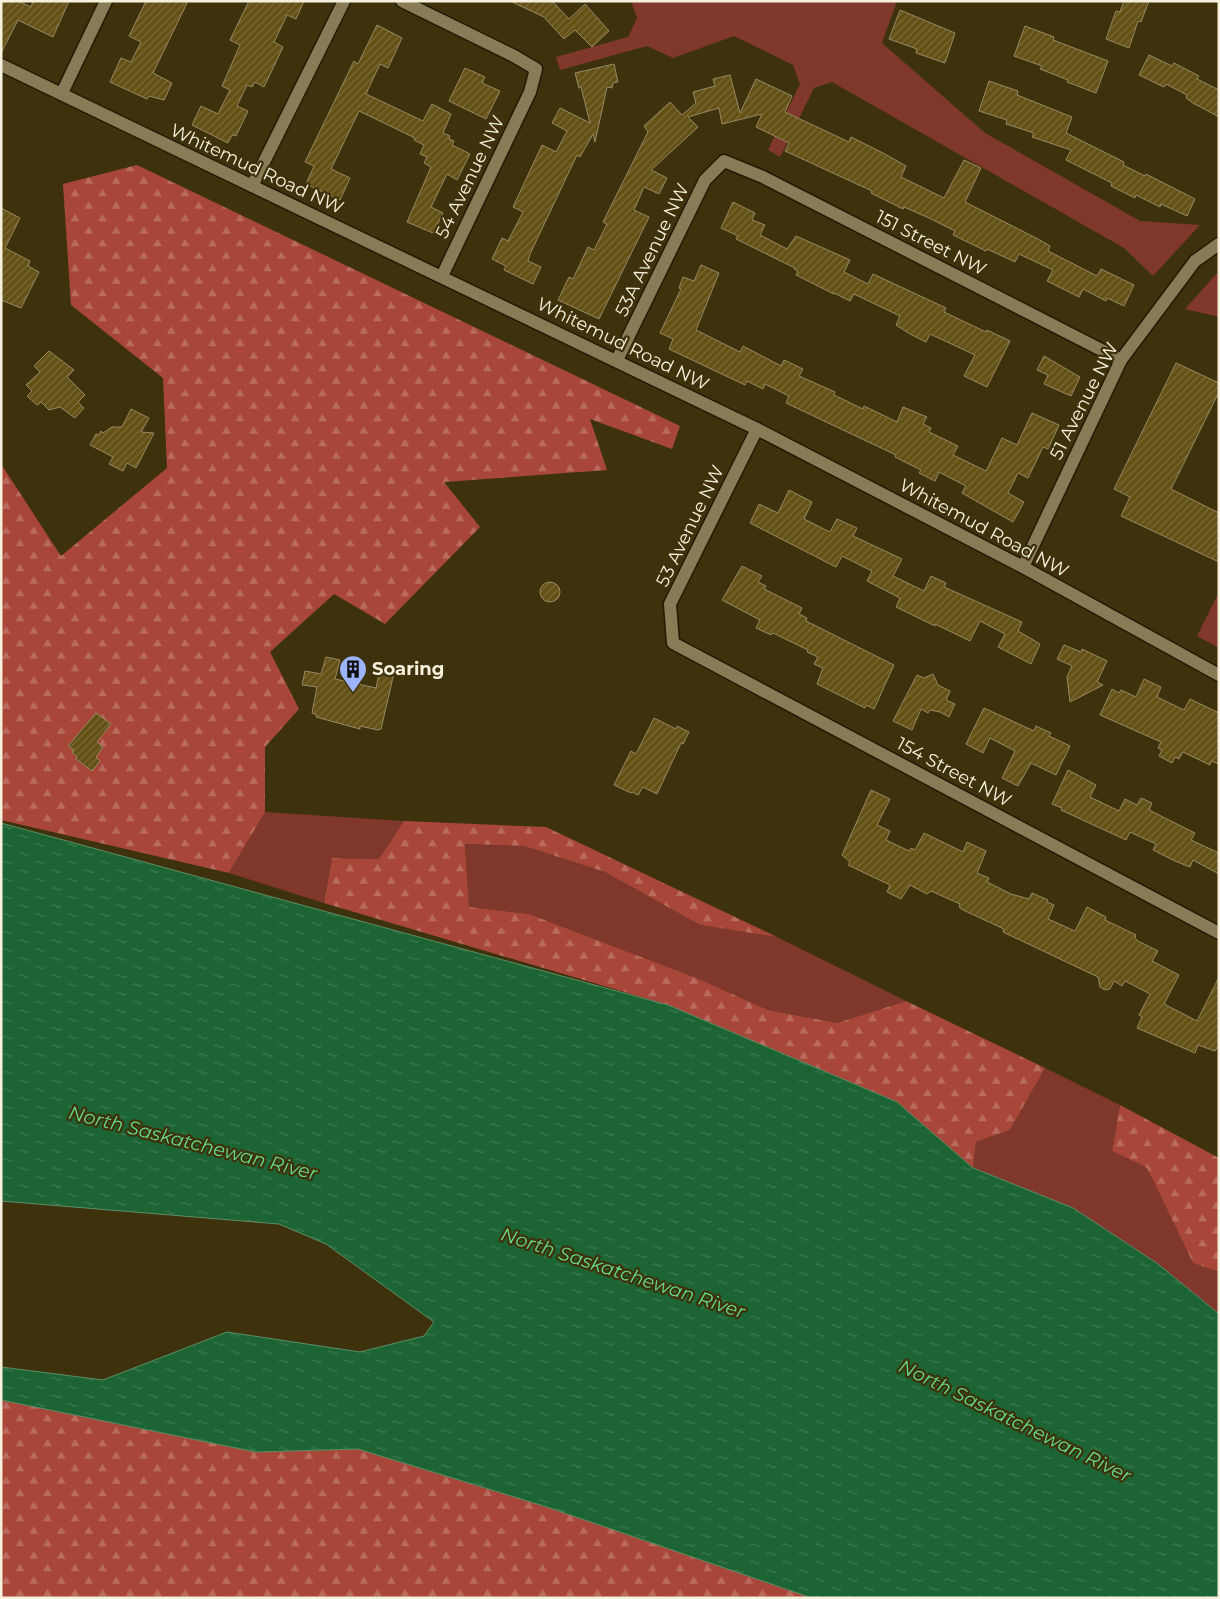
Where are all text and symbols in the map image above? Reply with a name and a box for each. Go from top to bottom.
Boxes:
street label: 54 Avenue NW [431,112,509,242]
street label: Whitemud Road NW [167,119,347,219]
street label: 53A Avenue NW [610,180,694,320]
street label: 151 Street NW [872,206,990,280]
street label: Whitemud Road NW [533,293,713,395]
street label: 51 Avenue NW [1045,339,1123,463]
street label: 53 Avenue NW [651,462,729,590]
street label: Whitemud Road NW [896,474,1072,582]
building icon: Soaring [338,654,368,693]
place label: Soaring [372,658,444,680]
street label: 154 Street NW [893,733,1015,811]
water label: North Saskatchewan River [66,1101,320,1185]
water label: North Saskatchewan River [498,1223,748,1324]
water label: North Saskatchewan River [895,1355,1135,1488]

